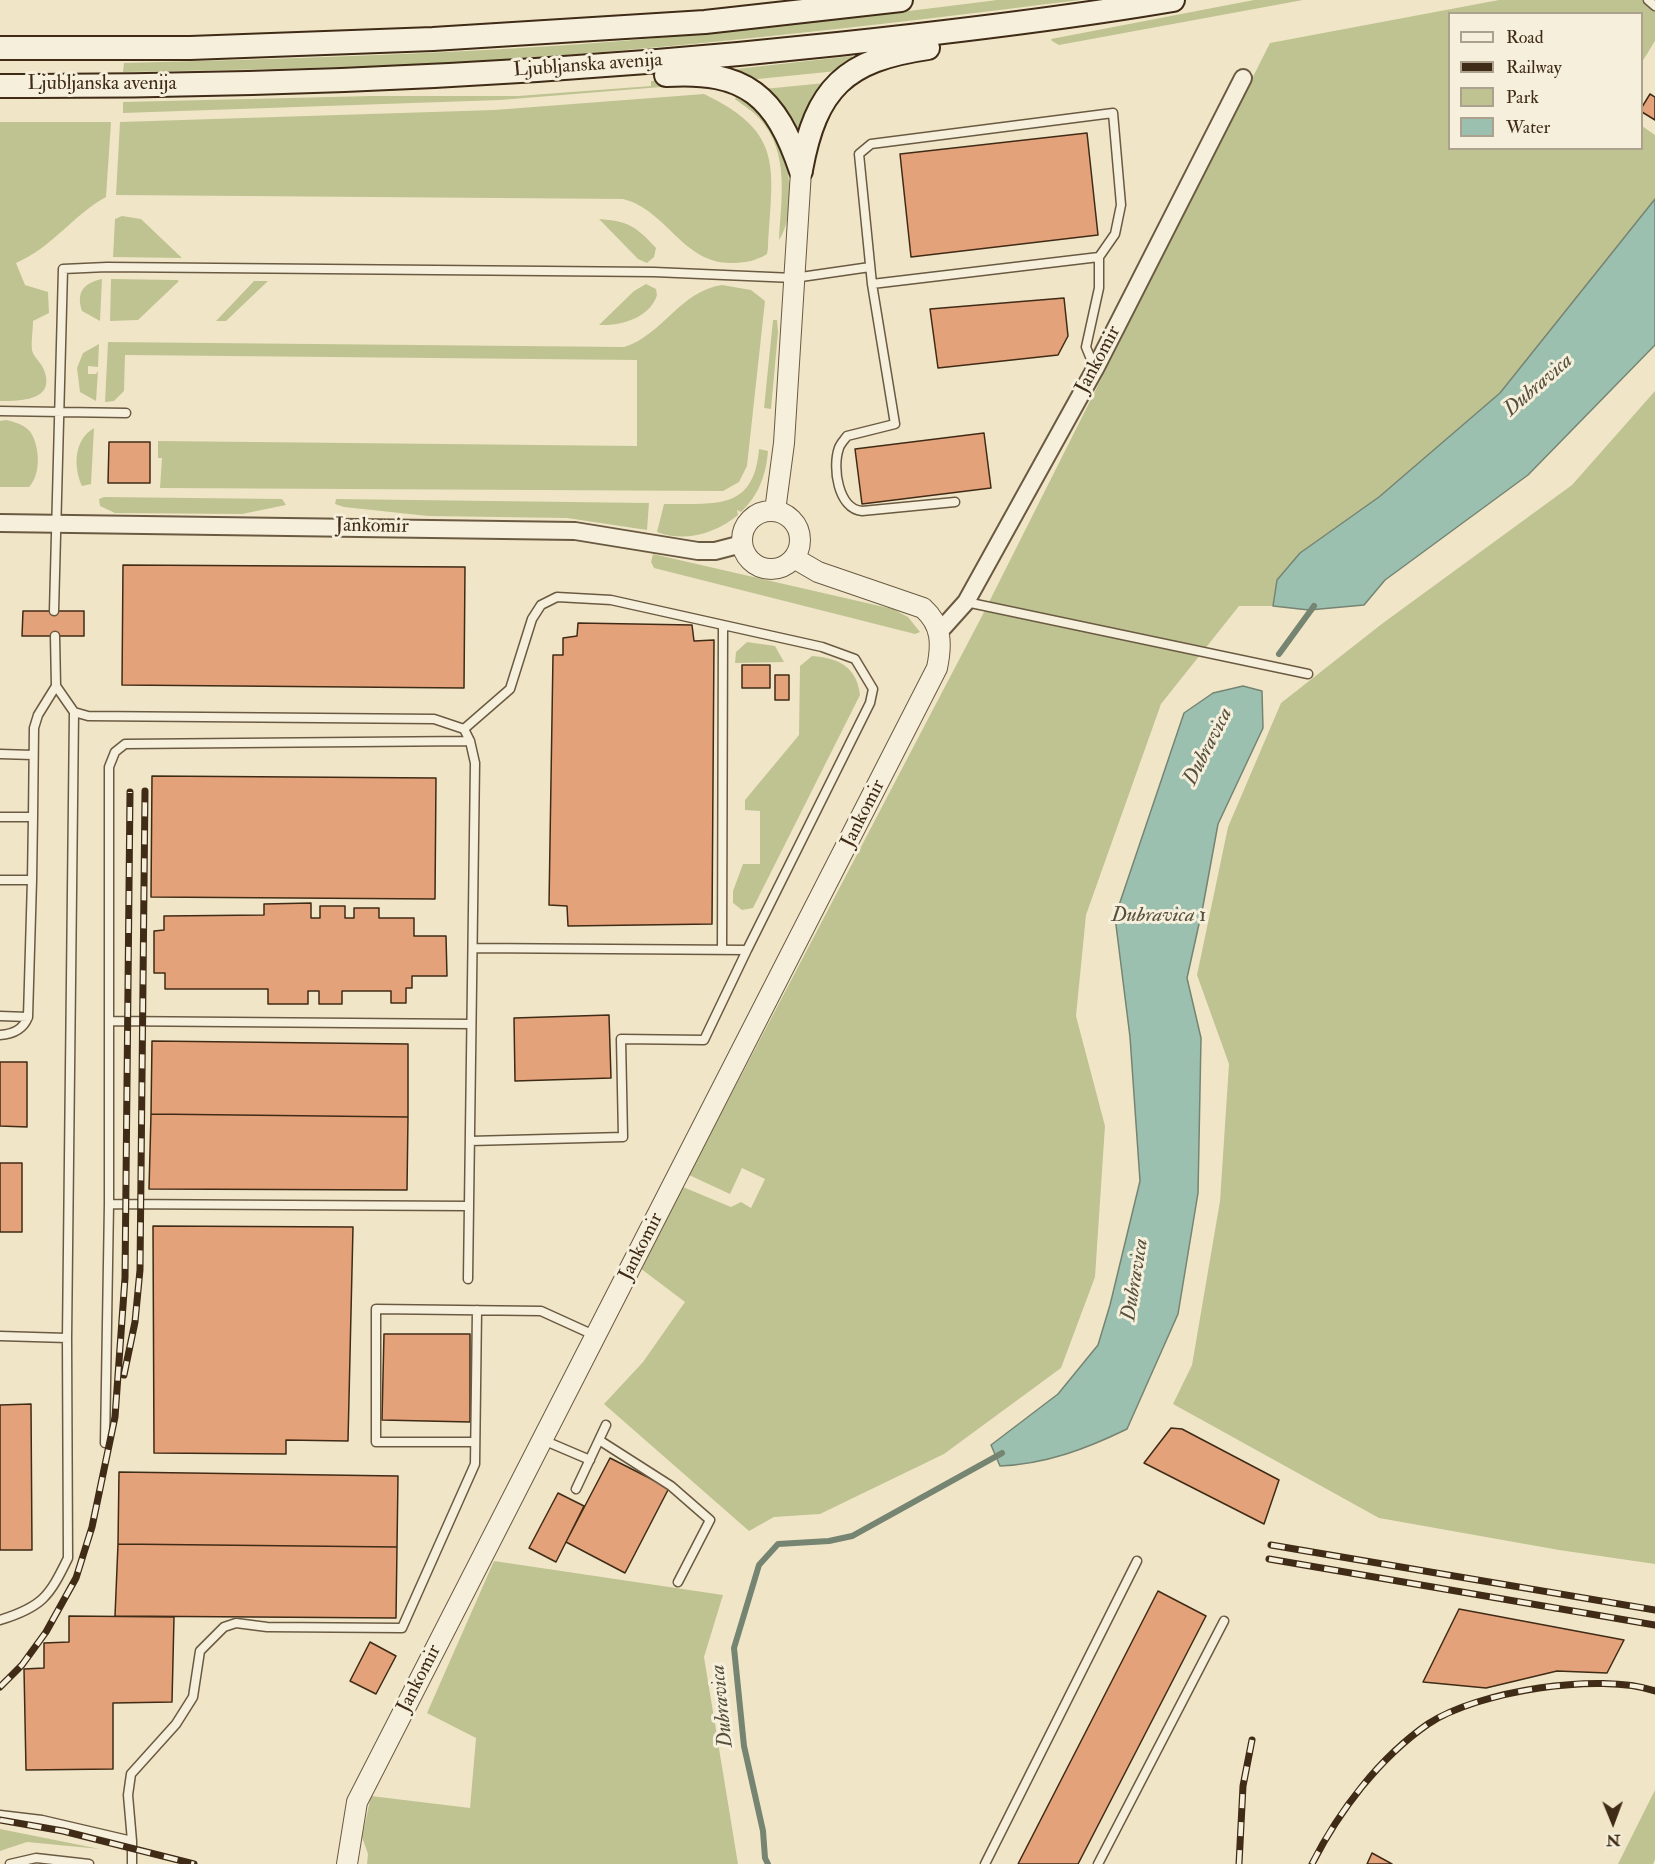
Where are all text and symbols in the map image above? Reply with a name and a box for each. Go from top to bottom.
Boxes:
legend [1448,12,1643,150]
text: Road [1506,26,1544,49]
street label: Ljubljanska avenija [513,49,663,83]
text: Railway [1506,56,1562,79]
street label: Ljubljanska avenija [27,73,177,97]
text: Park [1506,86,1539,109]
text: Water [1506,116,1550,139]
street label: Jankomir [1071,322,1127,398]
water label: Dubravica [1499,349,1579,423]
street label: Jankomir [335,514,409,540]
water label: Dubravica [1179,704,1239,790]
street label: Jankomir [837,776,891,852]
water label: Dubravica 1 [1111,903,1207,929]
street label: Jankomir [615,1209,669,1285]
water label: Dubravica [1117,1237,1155,1323]
street label: Jankomir [393,1641,447,1717]
water label: Dubravica [706,1663,740,1749]
north arrow [1583,1792,1643,1852]
text: N [1606,1830,1621,1850]

